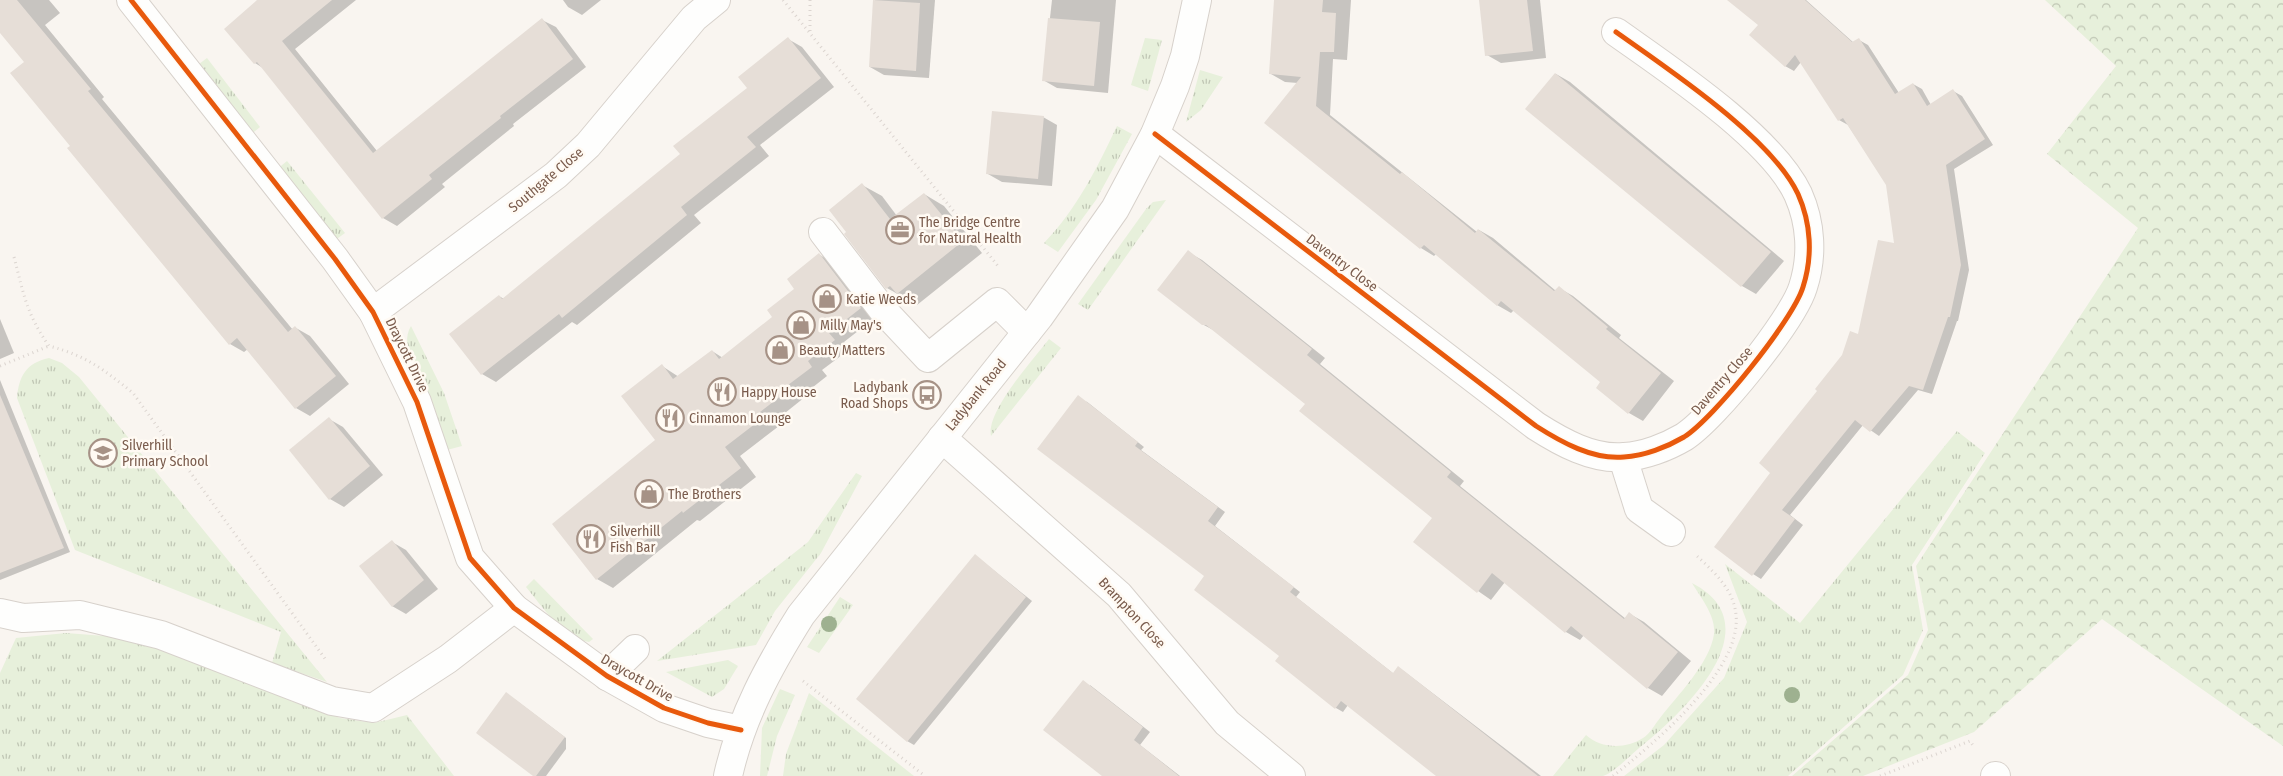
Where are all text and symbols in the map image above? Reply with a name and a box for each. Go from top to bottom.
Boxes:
street label: Southgate Close [505,144,587,216]
place label: The Bridge Centre for Natural Health [919,214,1022,247]
office icon: The Bridge Centre for Natural Health [885,215,915,245]
street label: Daventry Close [1303,231,1381,295]
shop icon: Katie Weeds [812,284,842,314]
place label: Katie Weeds [846,291,916,308]
shop icon: Milly May's [786,310,816,340]
street label: Draycott Drive [382,315,432,395]
place label: Milly May's [820,317,882,334]
shop icon: Beauty Matters [765,335,795,365]
place label: Beauty Matters [799,342,885,359]
street label: Daventry Close [1688,343,1756,419]
street label: Ladybank Road [942,356,1010,434]
restaurant icon: Happy House [707,377,737,407]
place label: Ladybank Road Shops [841,379,908,412]
bus stop icon: Ladybank Road Shops [912,380,942,410]
place label: Happy House [741,384,817,401]
restaurant icon: Cinnamon Lounge [655,403,685,433]
place label: Cinnamon Lounge [689,410,791,427]
place label: Silverhill Primary School [122,437,209,470]
school or university icon: Silverhill Primary School [88,438,118,468]
shop icon: The Brothers [634,479,664,509]
place label: The Brothers [668,486,741,503]
place label: Silverhill Fish Bar [610,523,661,556]
restaurant icon: Silverhill Fish Bar [576,524,606,554]
street label: Brampton Close [1095,574,1169,652]
street label: Draycott Drive [598,650,676,706]

